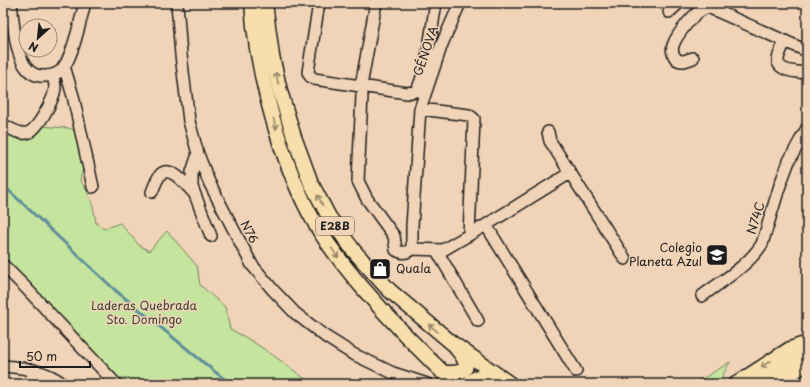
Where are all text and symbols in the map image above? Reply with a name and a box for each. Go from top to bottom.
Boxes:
north arrow [18,18,58,58]
street label: GÉNOVA [408,23,442,78]
text: N [25,38,41,57]
one-way arrow [272,71,280,84]
one-way arrow [272,117,279,130]
one-way arrow [315,194,323,206]
street label: N74C [742,199,768,236]
street label: N76 [236,217,263,246]
road number: E28B [316,217,354,235]
place label: Colegio Planeta Azul [629,238,702,270]
school or university icon: Colegio Planeta Azul [704,242,730,268]
one-way arrow [331,247,339,258]
shop icon: Quala [367,256,393,282]
place label: Quala [396,259,431,277]
park label: Laderas Quebrada Sto. Domingo [91,296,198,328]
one-way arrow [428,323,438,332]
scale bar [20,343,90,369]
text: 50 m [26,347,57,365]
one-way arrow [761,360,772,368]

